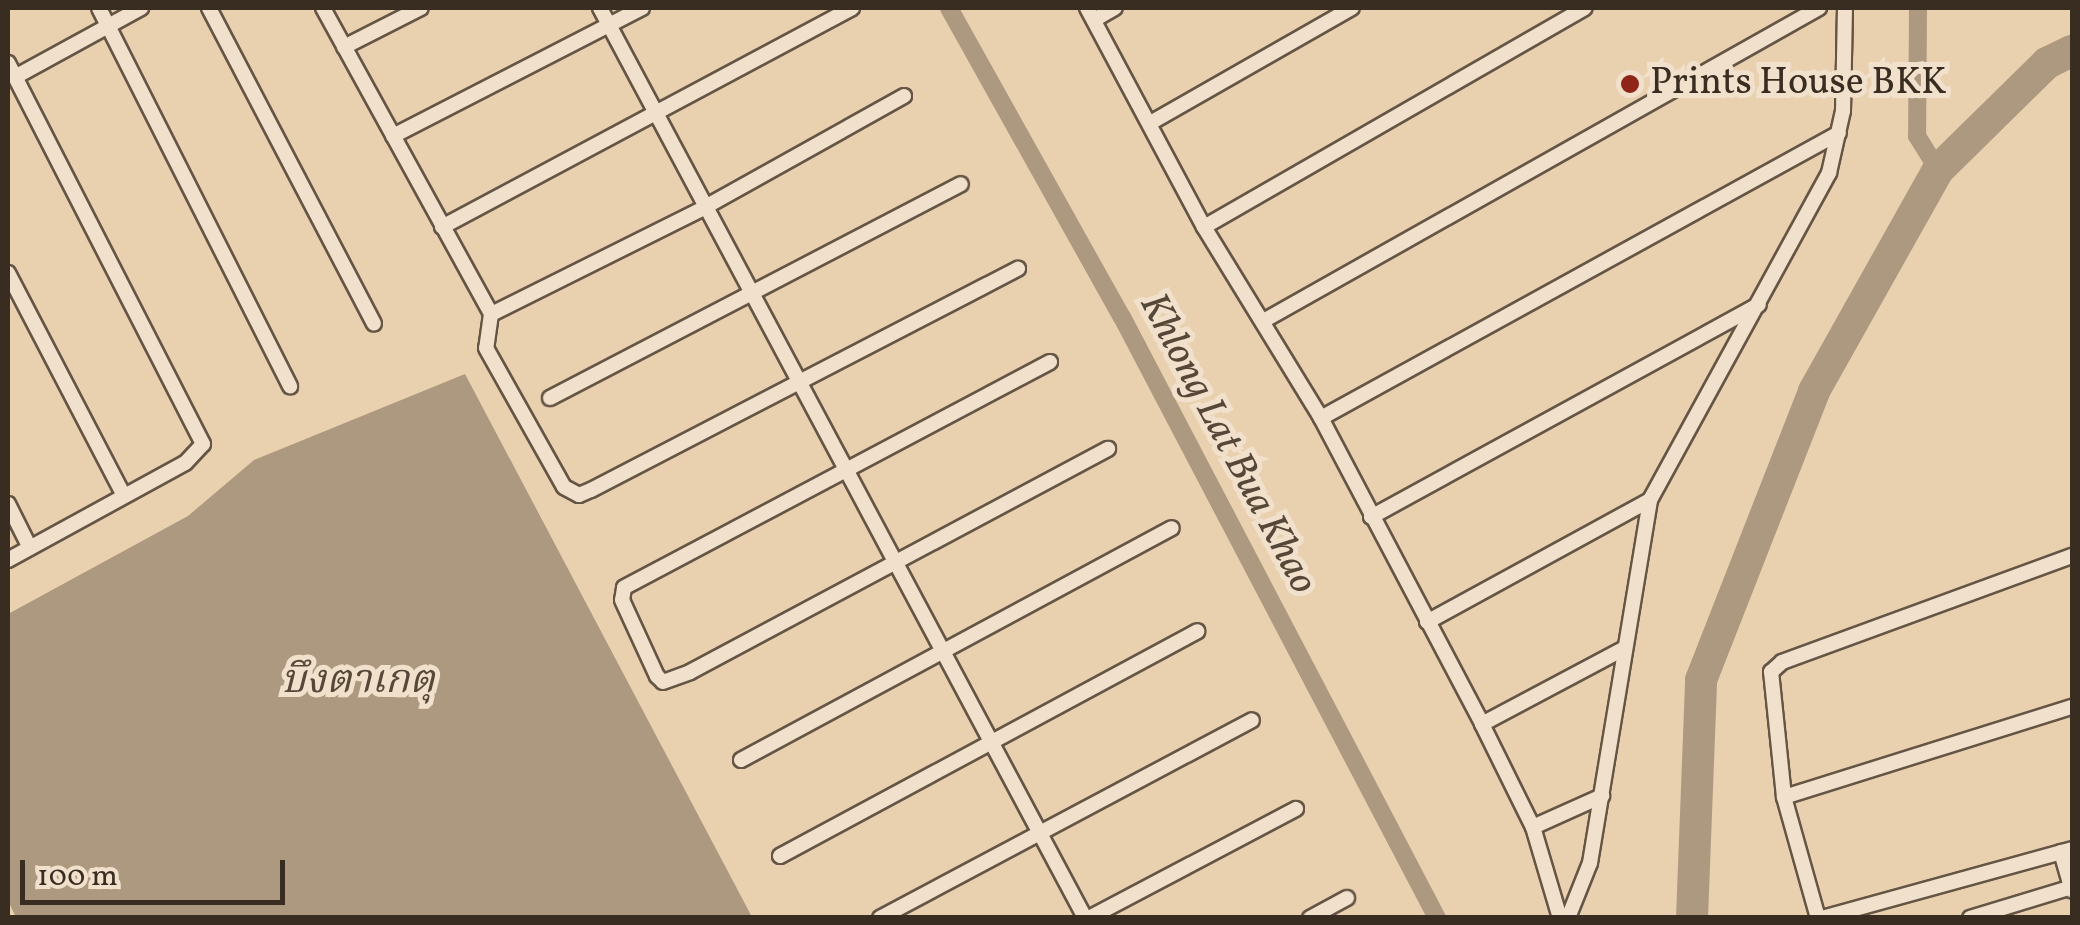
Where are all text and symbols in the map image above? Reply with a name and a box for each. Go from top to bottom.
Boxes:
place label: Prints House BKK [1650,61,1947,107]
marker: Prints House BKK [1619,73,1641,95]
water label: Khlong Lat Bua Khao [1128,286,1326,602]
water label: บึงตาเกตุ [281,658,435,706]
scale bar [25,840,290,902]
text: 100 m [37,856,118,898]

